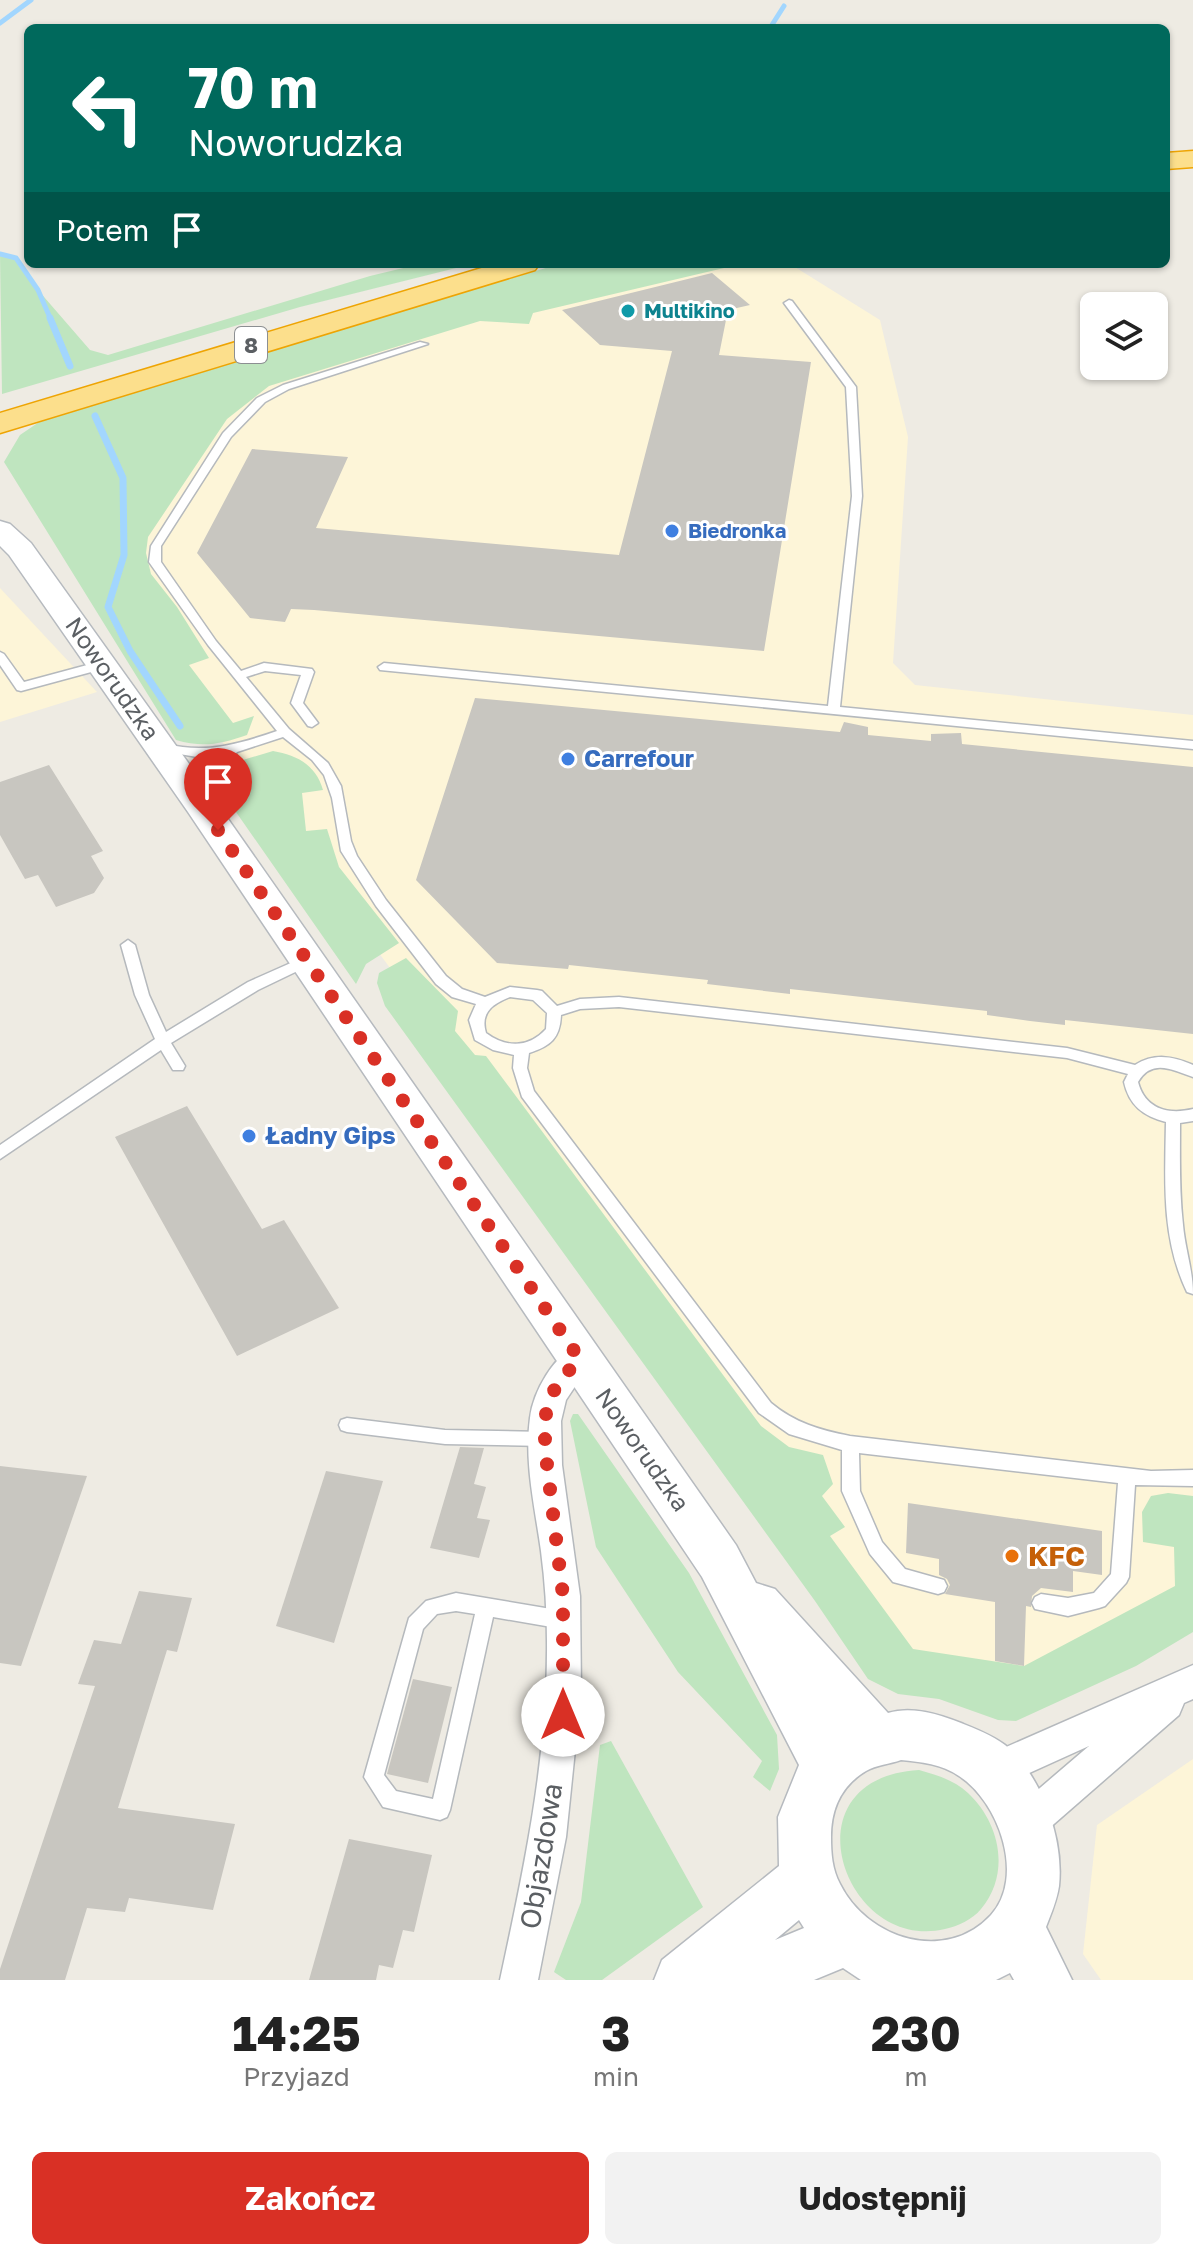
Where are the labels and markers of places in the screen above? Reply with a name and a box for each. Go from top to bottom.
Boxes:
place label: Multikino [644,298,735,322]
marker: Multikino [619,302,637,320]
place label: Biedronka [688,518,786,542]
marker: Biedronka [663,522,681,540]
place label: Carrefour [584,743,694,772]
pin [184,748,252,830]
marker: Carrefour [559,750,577,768]
place label: Ładny Gips [265,1120,396,1149]
marker: Ładny Gips [240,1127,258,1145]
place label: KFC [1028,1539,1085,1572]
marker: KFC [1003,1547,1021,1565]

